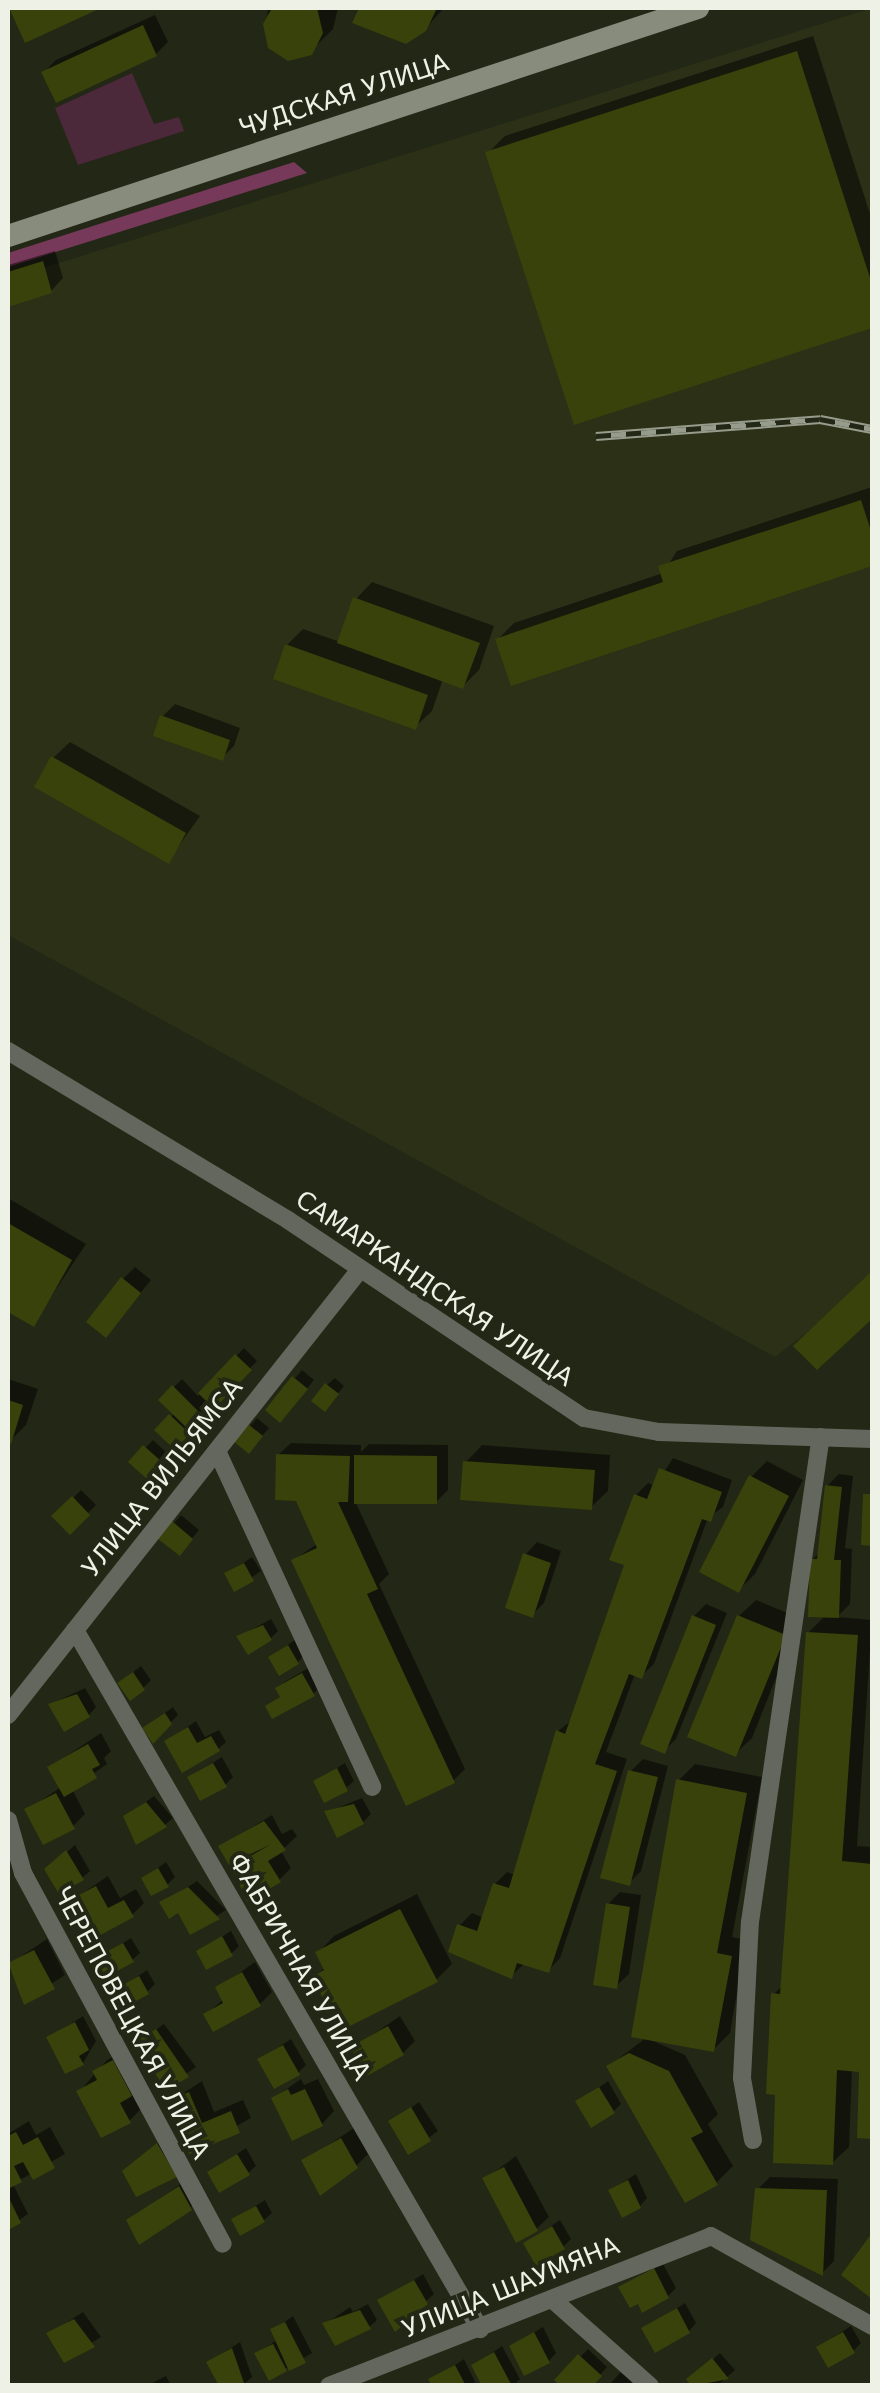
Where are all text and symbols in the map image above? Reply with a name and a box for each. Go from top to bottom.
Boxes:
street label: ЧУДСКАЯ УЛИЦА [235,48,453,144]
street label: САМАРКАНДСКАЯ УЛИЦА [290,1185,578,1393]
street label: УЛИЦА ВИЛЬЯМСА [77,1373,249,1583]
street label: ФАБРИЧНАЯ УЛИЦА [222,1848,376,2086]
street label: ЧЕРЕПОВЕЦКАЯ УЛИЦА [46,1882,216,2164]
street label: УЛИЦА ШАУМЯНА [398,2231,624,2345]

